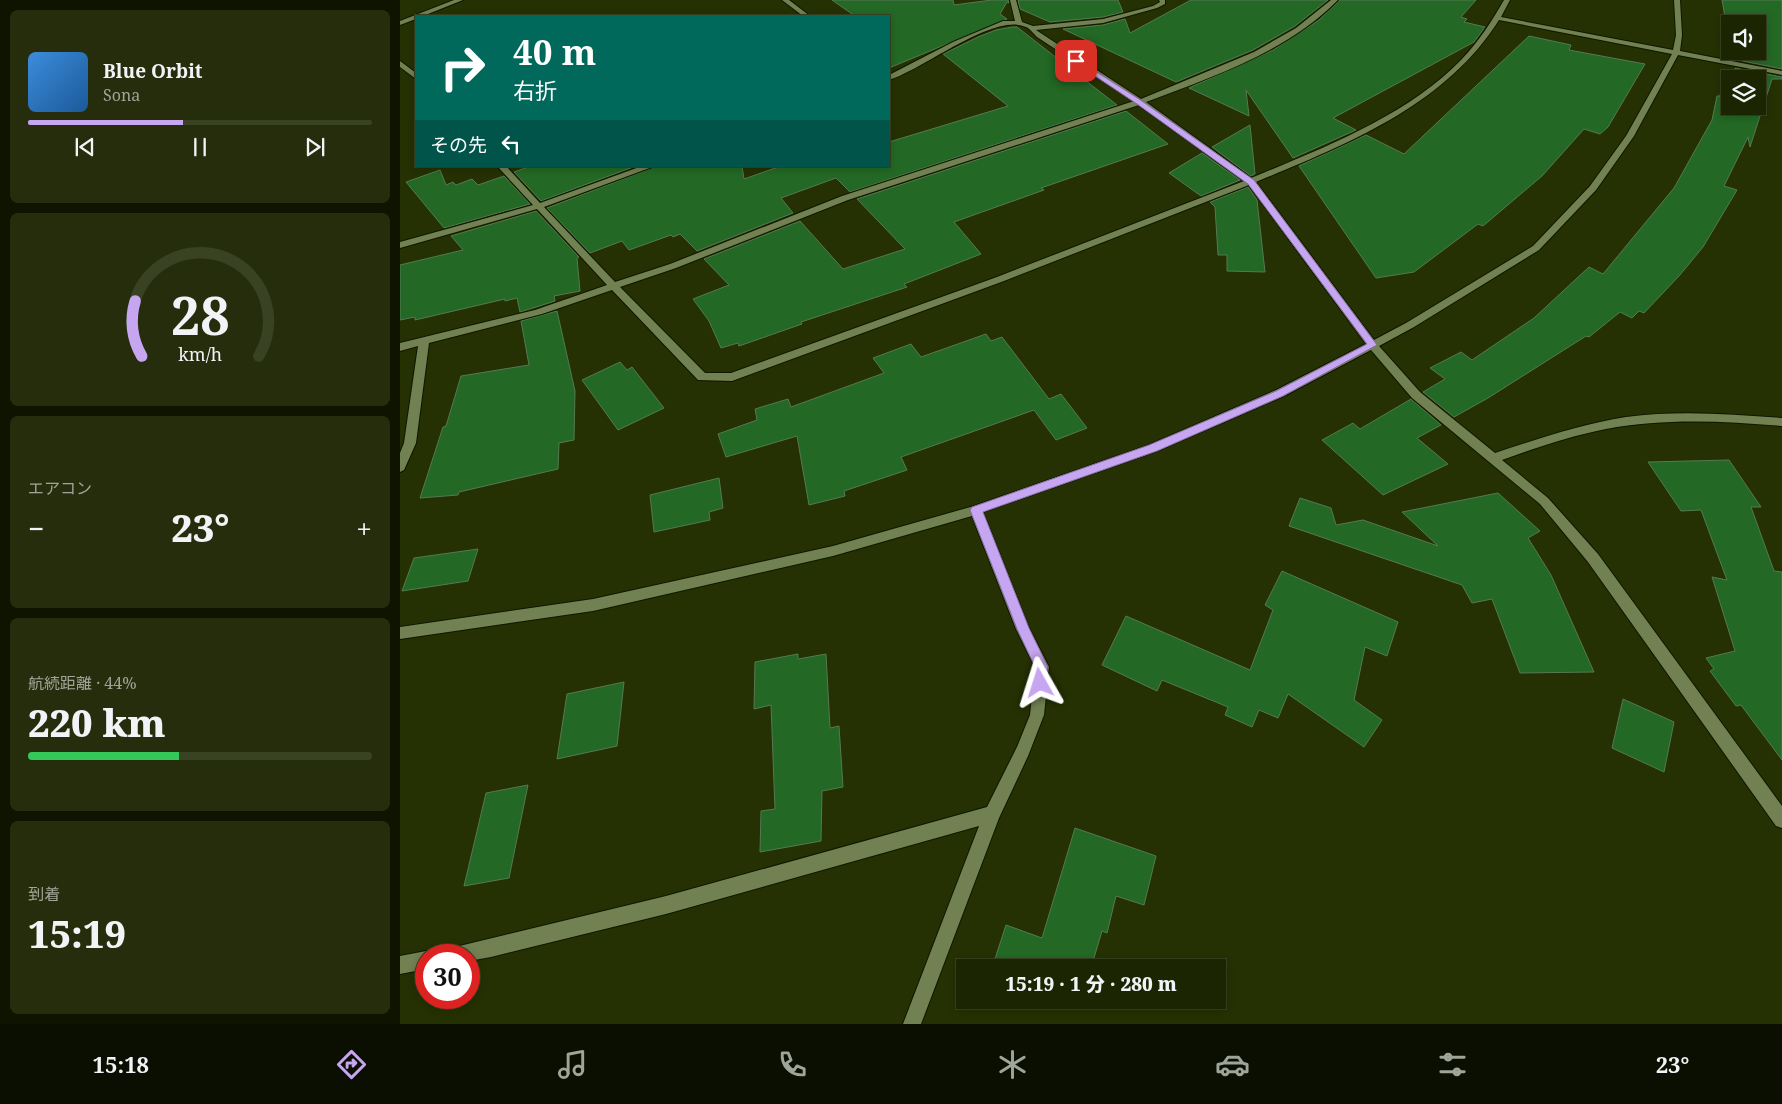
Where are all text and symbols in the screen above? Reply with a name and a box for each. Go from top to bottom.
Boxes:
map controls [1721,15,1766,115]
button: sound [1721,15,1766,60]
text: 40 m [513,28,596,75]
icon: right [430,35,495,100]
pin [1055,40,1097,82]
icon: arrive [1062,47,1090,75]
text: Blue Orbit [103,58,203,84]
button: layers [1721,70,1766,115]
text: 右折 [513,75,557,105]
text: Sona [103,84,140,106]
icon: left [497,130,525,158]
text: その先 [430,132,487,158]
icon: previous [71,133,99,161]
icon: pause [186,133,214,161]
icon: next [301,133,329,161]
text: 28 [171,279,229,350]
text: km/h [178,342,222,366]
text: エアコン [28,477,92,499]
text: 23° [171,501,229,553]
text: − [28,509,44,547]
text: + [356,509,372,547]
position arrow [1013,656,1065,708]
text: 航続距離 · 44% [28,672,137,694]
text: 220 km [28,696,166,748]
text: 到着 [28,883,60,905]
text: 15:19 [28,907,126,959]
speed limit sign: 30 [415,944,480,1009]
text: 15:19 · 1 分 · 280 m [1005,971,1177,997]
icon: directions [334,1047,369,1082]
icon: music [555,1047,590,1082]
icon: phone [775,1047,810,1082]
icon: climate [995,1047,1030,1082]
icon: car [1215,1047,1250,1082]
icon: filters [1435,1047,1470,1082]
text: 15:18 [93,1049,149,1079]
text: 23° [1656,1049,1689,1079]

